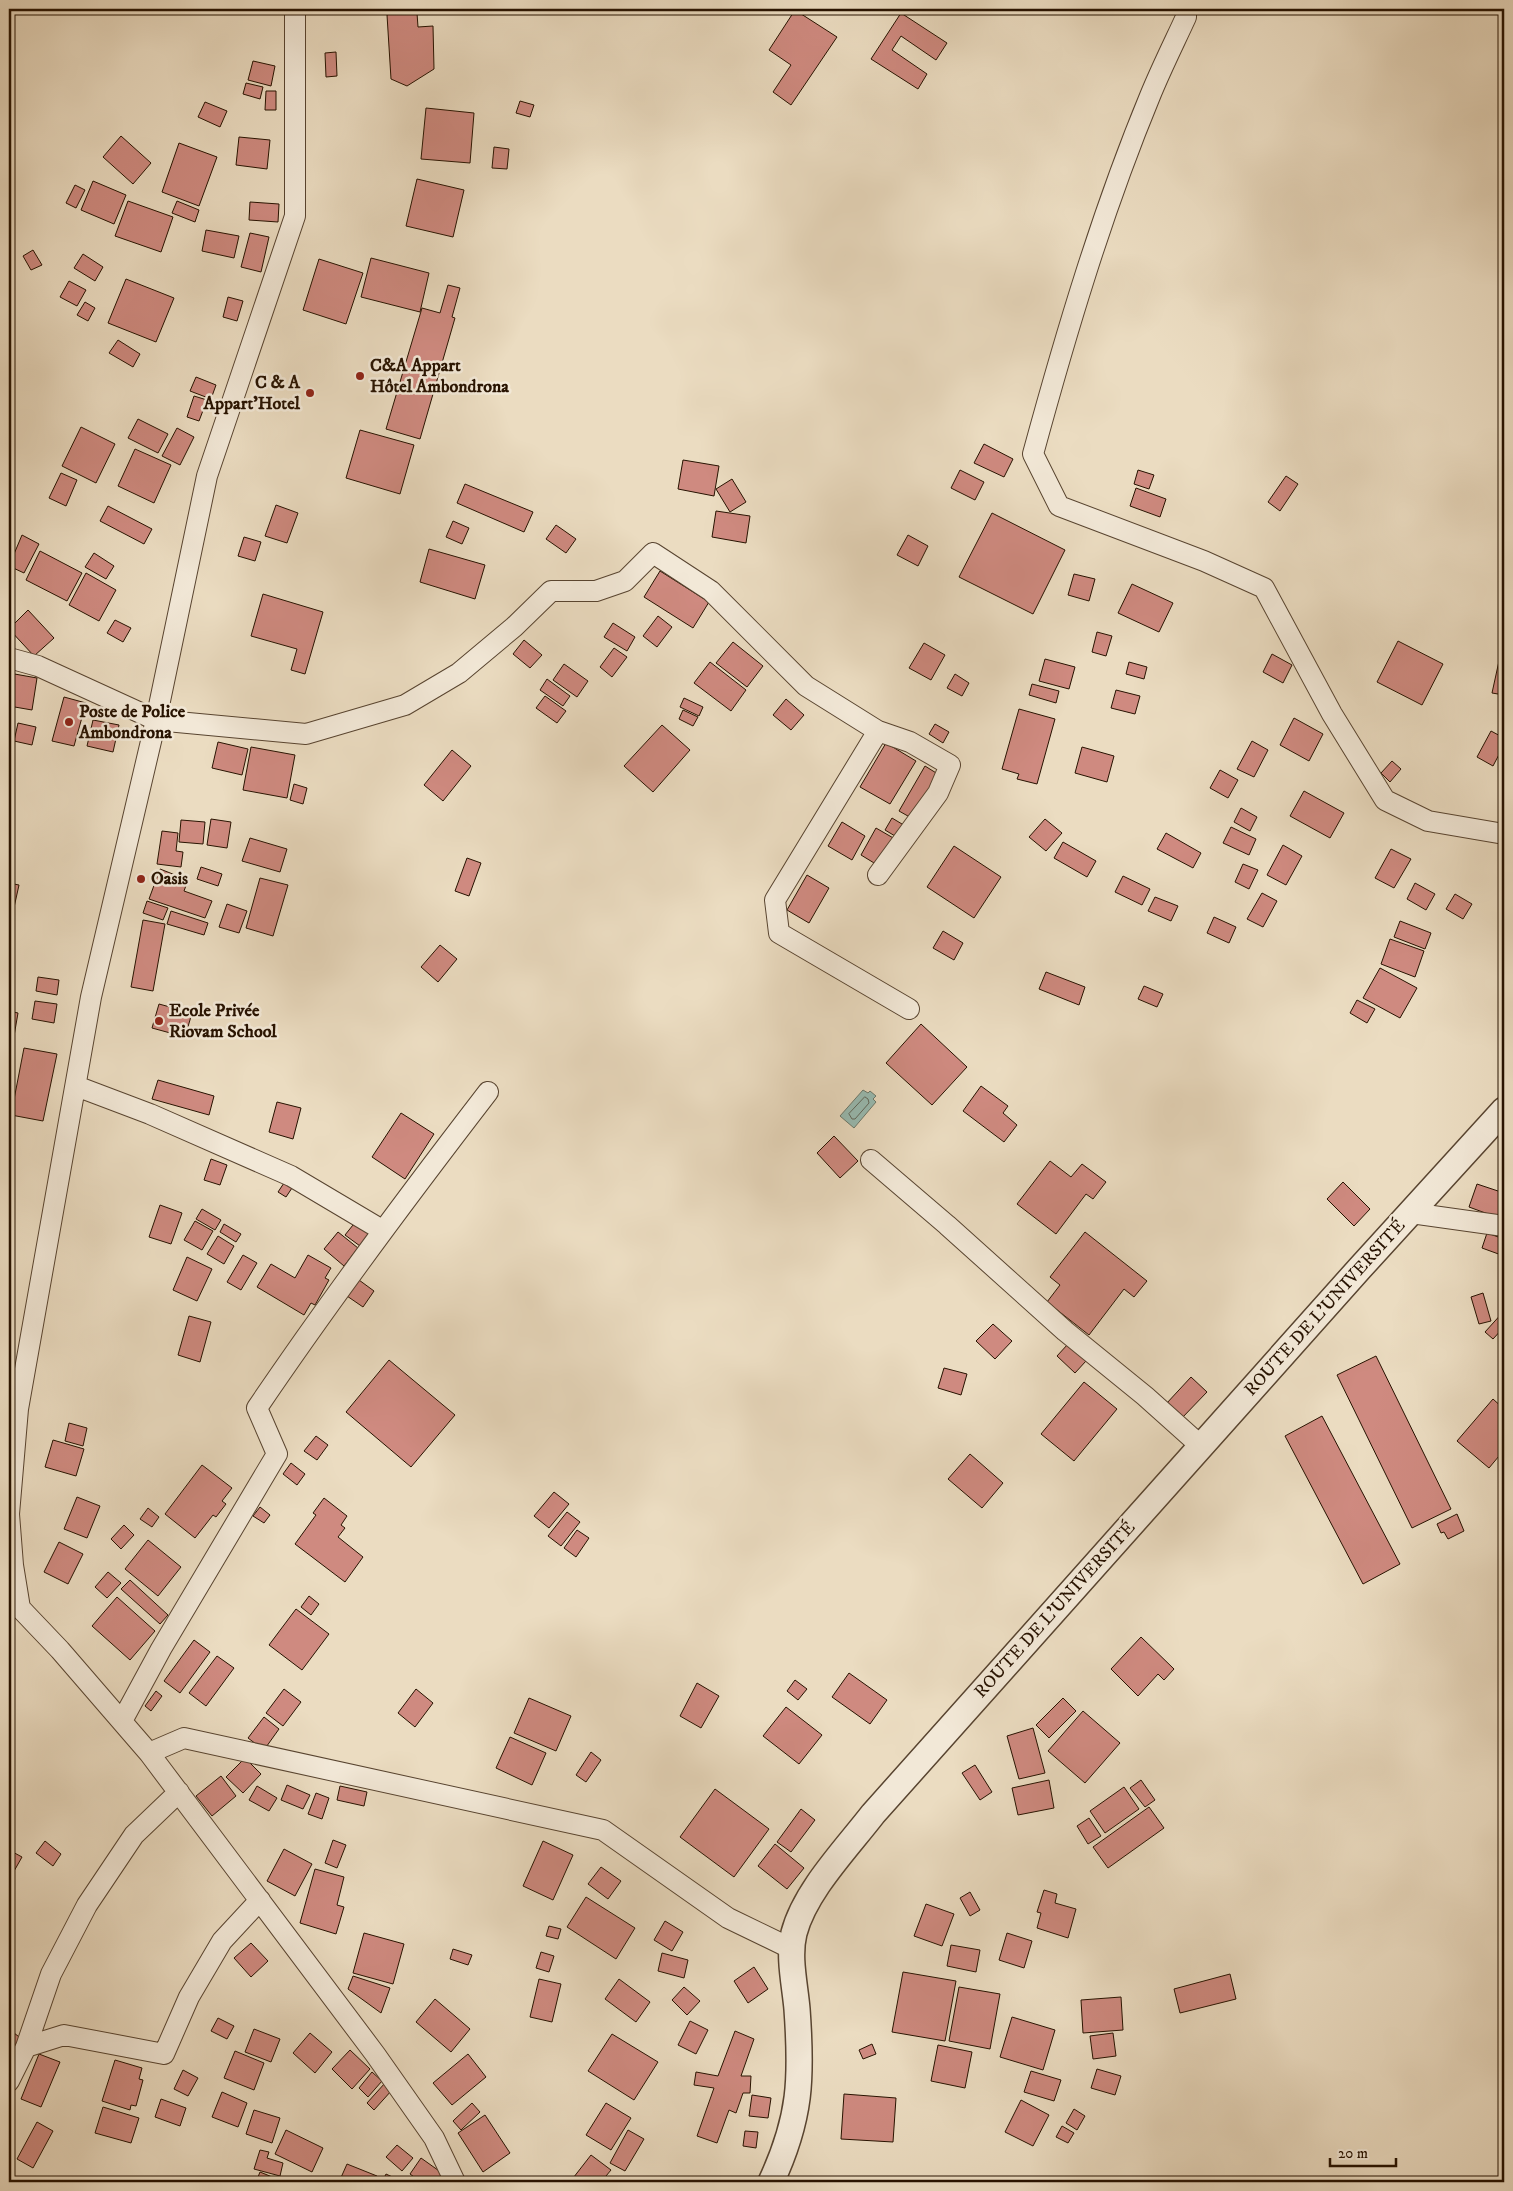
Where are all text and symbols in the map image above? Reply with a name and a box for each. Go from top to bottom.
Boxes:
place label: C&A Appart Hôtel Ambondrona [370,355,509,398]
marker: C&A Appart Hôtel Ambondrona [354,370,366,382]
place label: C & A Appart'Hotel [203,372,301,415]
marker: C & A Appart'Hotel [304,387,316,399]
place label: Poste de Police Ambondrona [78,701,186,744]
marker: Poste de Police Ambondrona [63,716,75,728]
place label: Oasis [151,868,188,890]
marker: Oasis [135,873,147,885]
place label: Ecole Privée Riovam School [169,1000,277,1043]
marker: Ecole Privée Riovam School [153,1015,165,1027]
street label: ROUTE DE L'UNIVERSITÉ [1240,1215,1410,1401]
street label: ROUTE DE L'UNIVERSITÉ [970,1517,1140,1703]
scale bar [1330,2136,1397,2168]
text: 20 m [1338,2144,1368,2163]

